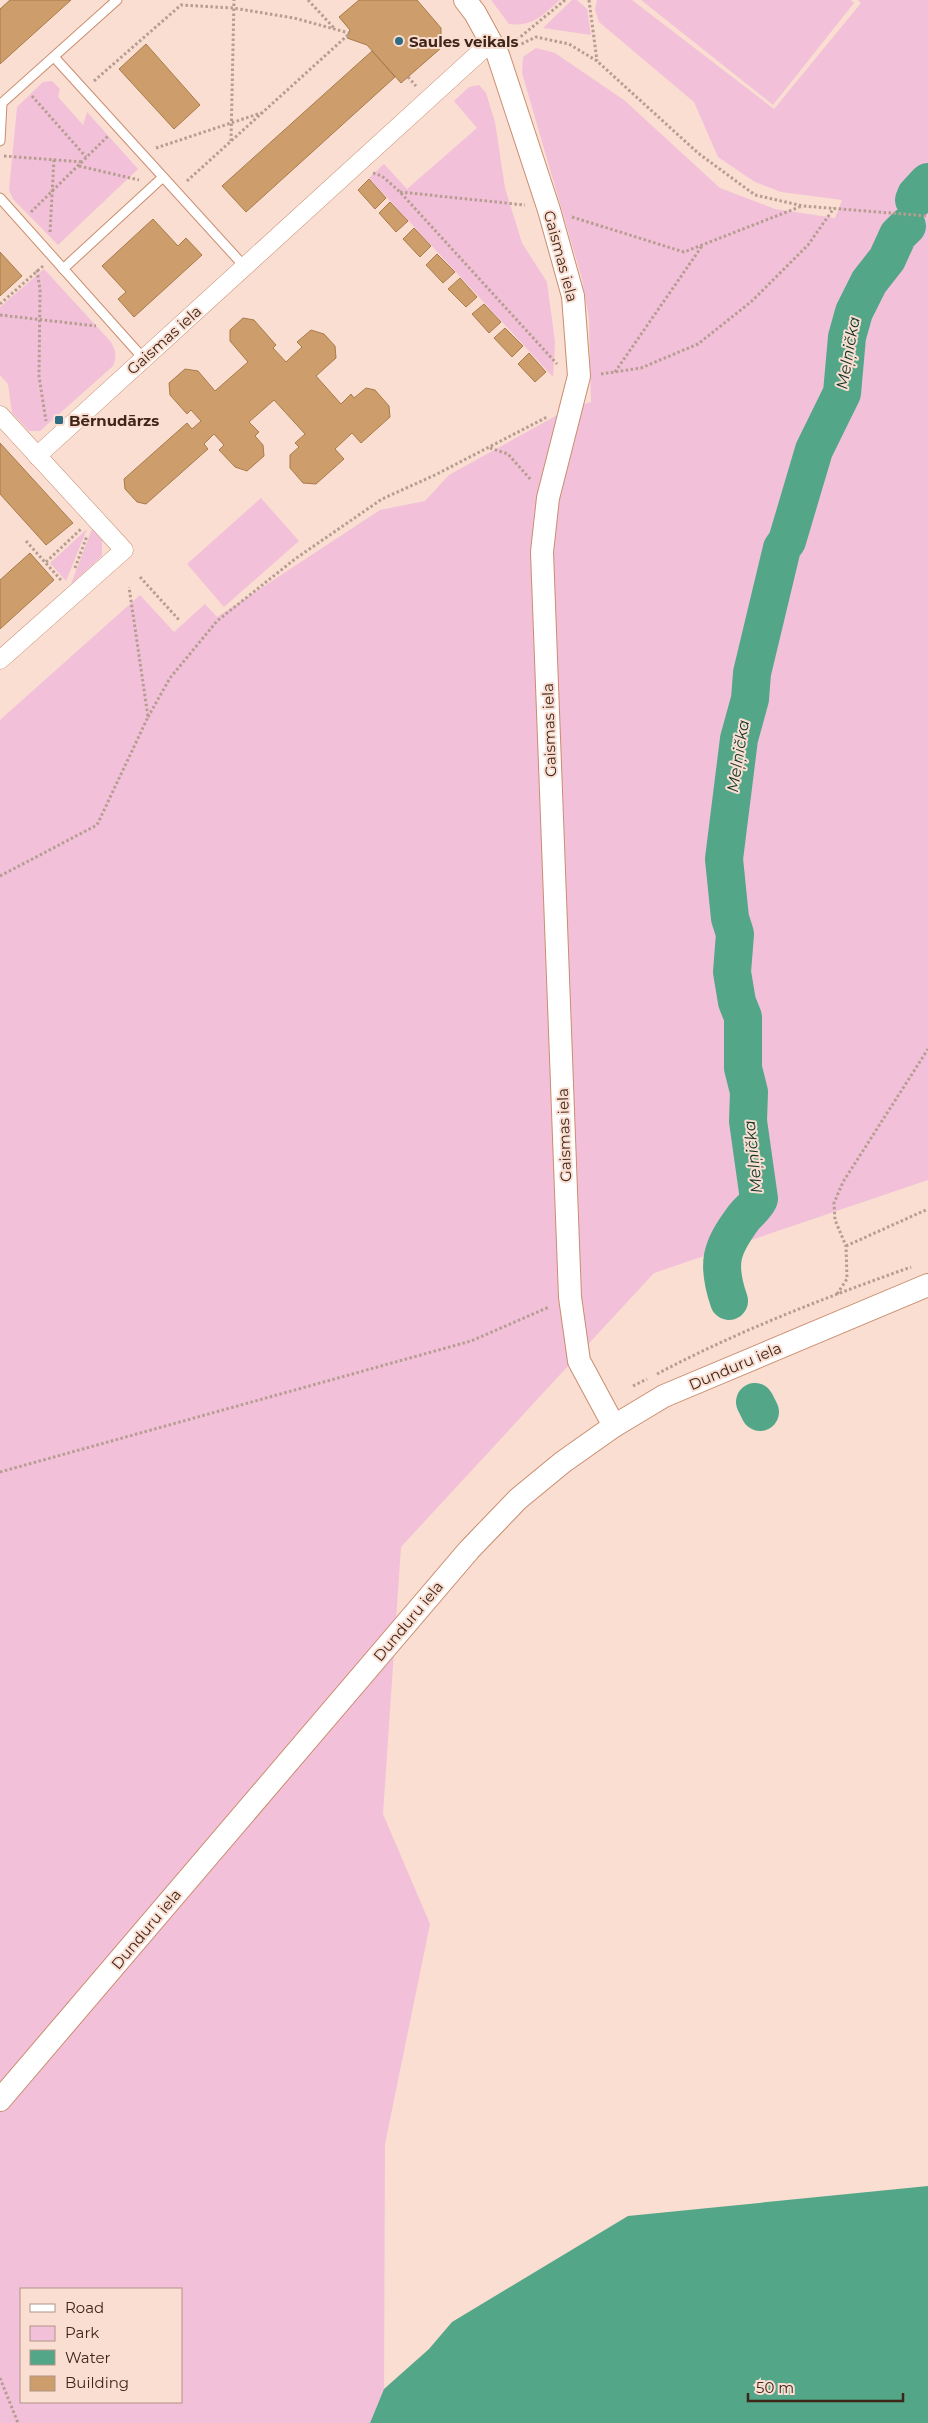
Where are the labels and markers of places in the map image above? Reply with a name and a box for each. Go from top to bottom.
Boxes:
place label: Saules veikals [409,32,518,51]
marker: Saules veikals [393,35,405,47]
place label: Bērnudārzs [69,411,159,430]
marker: Bērnudārzs [53,414,65,426]

